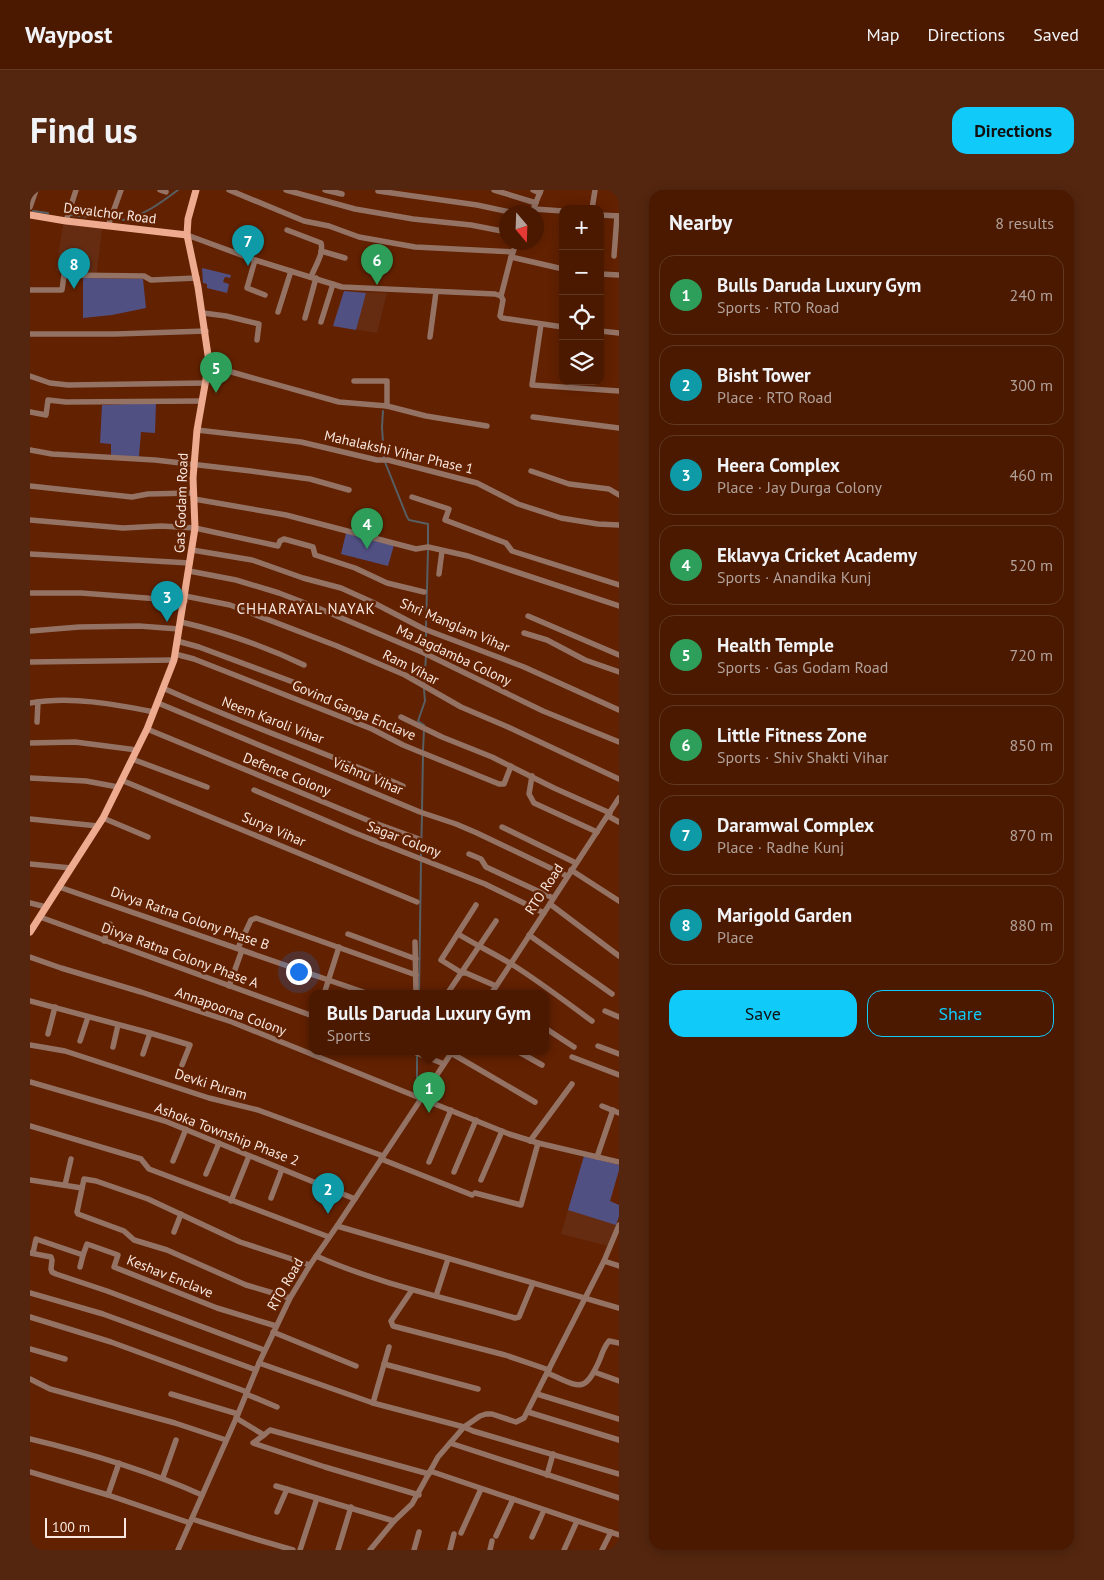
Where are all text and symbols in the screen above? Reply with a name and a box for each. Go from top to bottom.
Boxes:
text: Waypost [25,19,112,50]
text: Map [867,23,899,46]
text: Directions [927,23,1005,46]
text: Saved [1033,23,1079,46]
text: Find us [30,107,138,153]
button: Directions [952,107,1074,154]
street label: Devalchor Road [63,198,157,228]
north arrow [499,205,544,250]
map controls [559,205,604,385]
button: + [559,205,604,250]
text: Nearby [669,209,732,236]
text: 8 results [995,213,1054,233]
pin: 7 [232,225,264,266]
pin: 6 [361,244,393,285]
pin: 8 [58,248,90,289]
button: − [559,250,604,295]
text: Bulls Daruda Luxury Gym [717,273,921,297]
text: 1 [681,285,691,305]
text: 240 m [1010,285,1053,305]
button: locate [559,295,604,340]
text: Sports · RTO Road [717,297,839,317]
button: layers [559,340,604,385]
pin: 5 [200,352,232,393]
text: Bisht Tower [717,363,811,387]
text: 2 [681,375,691,395]
text: 300 m [1010,375,1053,395]
text: Place · RTO Road [717,387,832,407]
street label: Mahalakshi Vihar Phase 1 [323,426,475,478]
street label: Gas Godam Road [170,452,192,554]
text: Heera Complex [717,453,840,477]
text: 3 [681,465,691,485]
text: 460 m [1010,465,1053,485]
text: Place · Jay Durga Colony [717,477,882,497]
pin: 4 [351,508,383,549]
text: Eklavya Cricket Academy [717,543,917,567]
text: 4 [681,555,691,575]
text: 520 m [1010,555,1053,575]
text: Sports · Anandika Kunj [717,567,872,587]
pin: 3 [151,581,183,622]
street label: Shri Manglam Vihar [397,594,513,656]
district label: CHHARAYAL NAYAK [236,599,376,618]
street label: Ma Jagdamba Colony [393,620,515,690]
text: Health Temple [717,633,834,657]
street label: Ram Vihar [380,645,442,689]
text: 5 [681,645,691,665]
text: 720 m [1010,645,1053,665]
text: Sports · Gas Godam Road [717,657,888,677]
street label: Govind Ganga Enclave [289,676,419,744]
street label: Neem Karoli Vihar [219,692,327,748]
text: Little Fitness Zone [717,723,867,747]
text: 6 [681,735,691,755]
text: 850 m [1010,735,1053,755]
text: Sports · Shiv Shakti Vihar [717,747,888,767]
street label: Defence Colony [241,748,334,800]
street label: Vishnu Vihar [329,753,406,799]
street label: Surya Vihar [239,808,309,851]
text: Daramwal Complex [717,813,874,837]
street label: Sagar Colony [364,817,444,862]
text: 7 [681,825,691,845]
text: 870 m [1010,825,1053,845]
text: Place · Radhe Kunj [717,837,844,857]
street label: RTO Road [521,860,567,918]
street label: Divya Ratna Colony Phase B [108,882,272,954]
text: Marigold Garden [717,903,852,927]
text: 8 [681,915,691,935]
text: 880 m [1010,915,1053,935]
street label: Divya Ratna Colony Phase A [99,918,262,992]
text: Place [717,927,754,947]
your location [286,959,312,985]
street label: Annapoorna Colony [173,983,289,1040]
popup [309,990,549,1055]
button: Save [669,990,857,1037]
button: Share [867,990,1054,1037]
text: Bulls Daruda Luxury Gym [327,1001,531,1025]
text: Sports [327,1025,371,1045]
street label: Devki Puram [173,1064,249,1104]
pin: 1 [413,1072,445,1113]
street label: Ashoka Township Phase 2 [152,1098,302,1170]
pin: 2 [312,1173,344,1214]
street label: Keshav Enclave [124,1250,216,1302]
street label: RTO Road [263,1255,307,1313]
scale bar [45,1515,126,1538]
text: 100 m [52,1518,90,1536]

